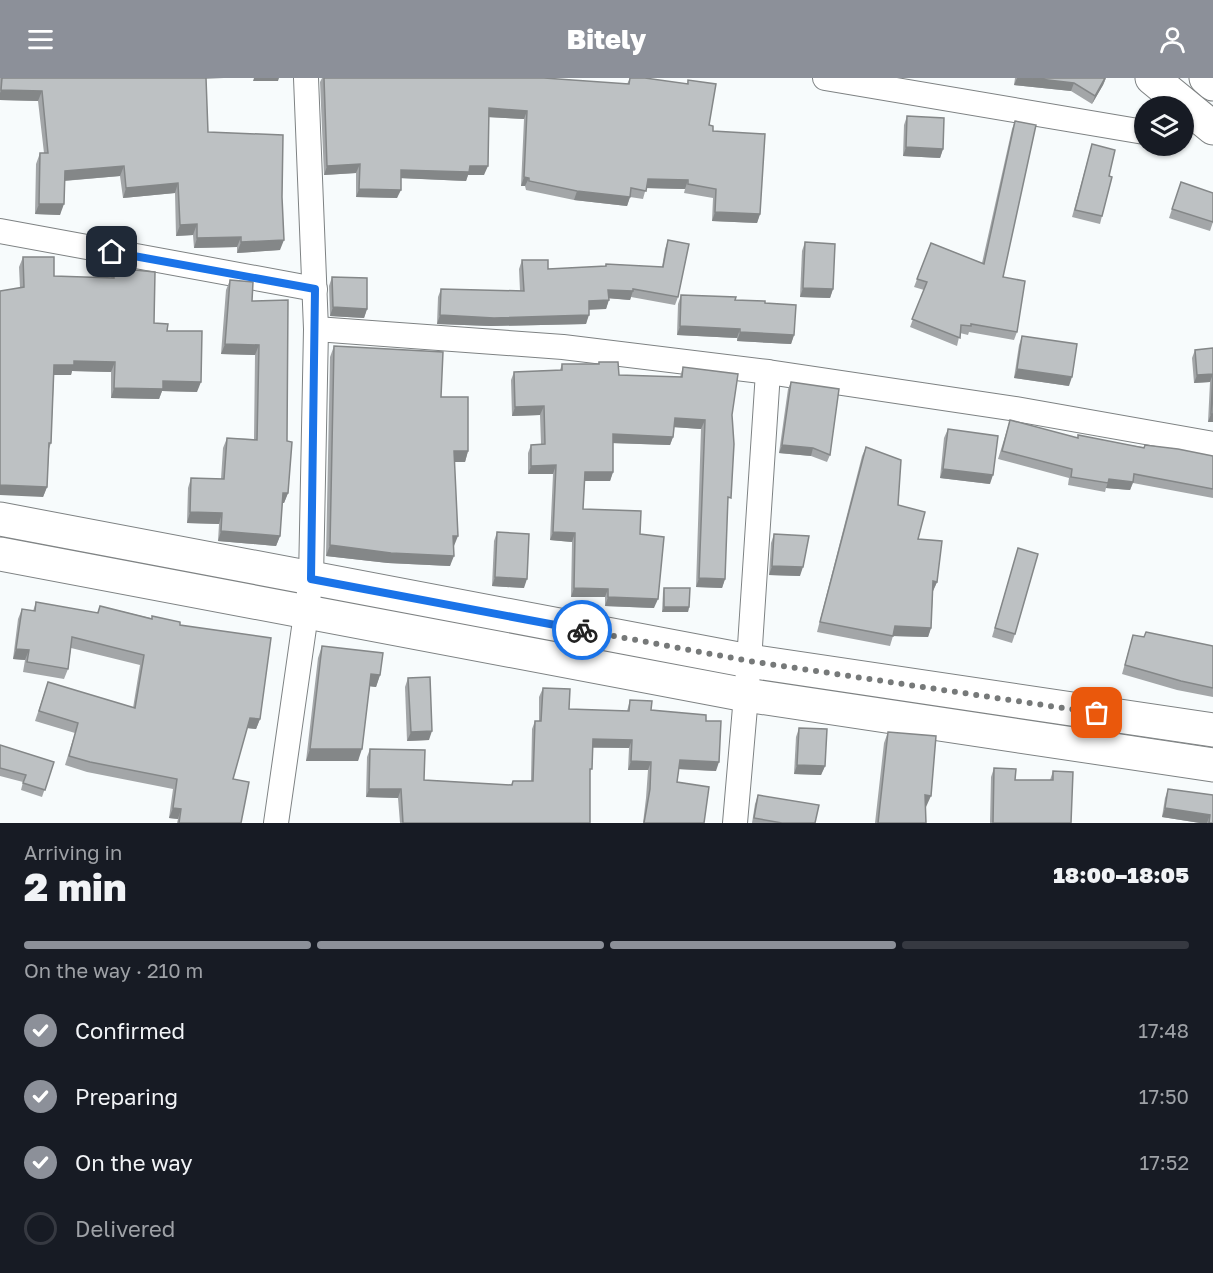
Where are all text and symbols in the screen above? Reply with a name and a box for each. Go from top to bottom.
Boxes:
icon: menu [24,23,57,56]
text: Bitely [567,23,646,55]
icon: person [1156,23,1189,56]
map controls [1134,96,1194,156]
button: layers [1134,96,1194,156]
pin [86,226,137,277]
icon: home [95,235,128,268]
courier [552,600,612,660]
icon: bike [566,614,599,647]
pin [1071,687,1122,738]
icon: bag [1080,696,1113,729]
text: Arriving in [24,840,122,864]
text: 18:00–18:05 [1053,861,1189,888]
text: 2 min [24,863,127,910]
text: On the way · 210 m [24,958,203,982]
icon: check [24,1014,57,1047]
text: Confirmed [75,1017,185,1044]
text: 17:48 [1138,1018,1189,1042]
icon: check [24,1080,57,1113]
text: Preparing [75,1083,178,1110]
text: 17:50 [1139,1084,1189,1108]
icon: check [24,1146,57,1179]
text: On the way [75,1149,193,1176]
text: 17:52 [1140,1150,1189,1174]
text: Delivered [75,1215,175,1242]

